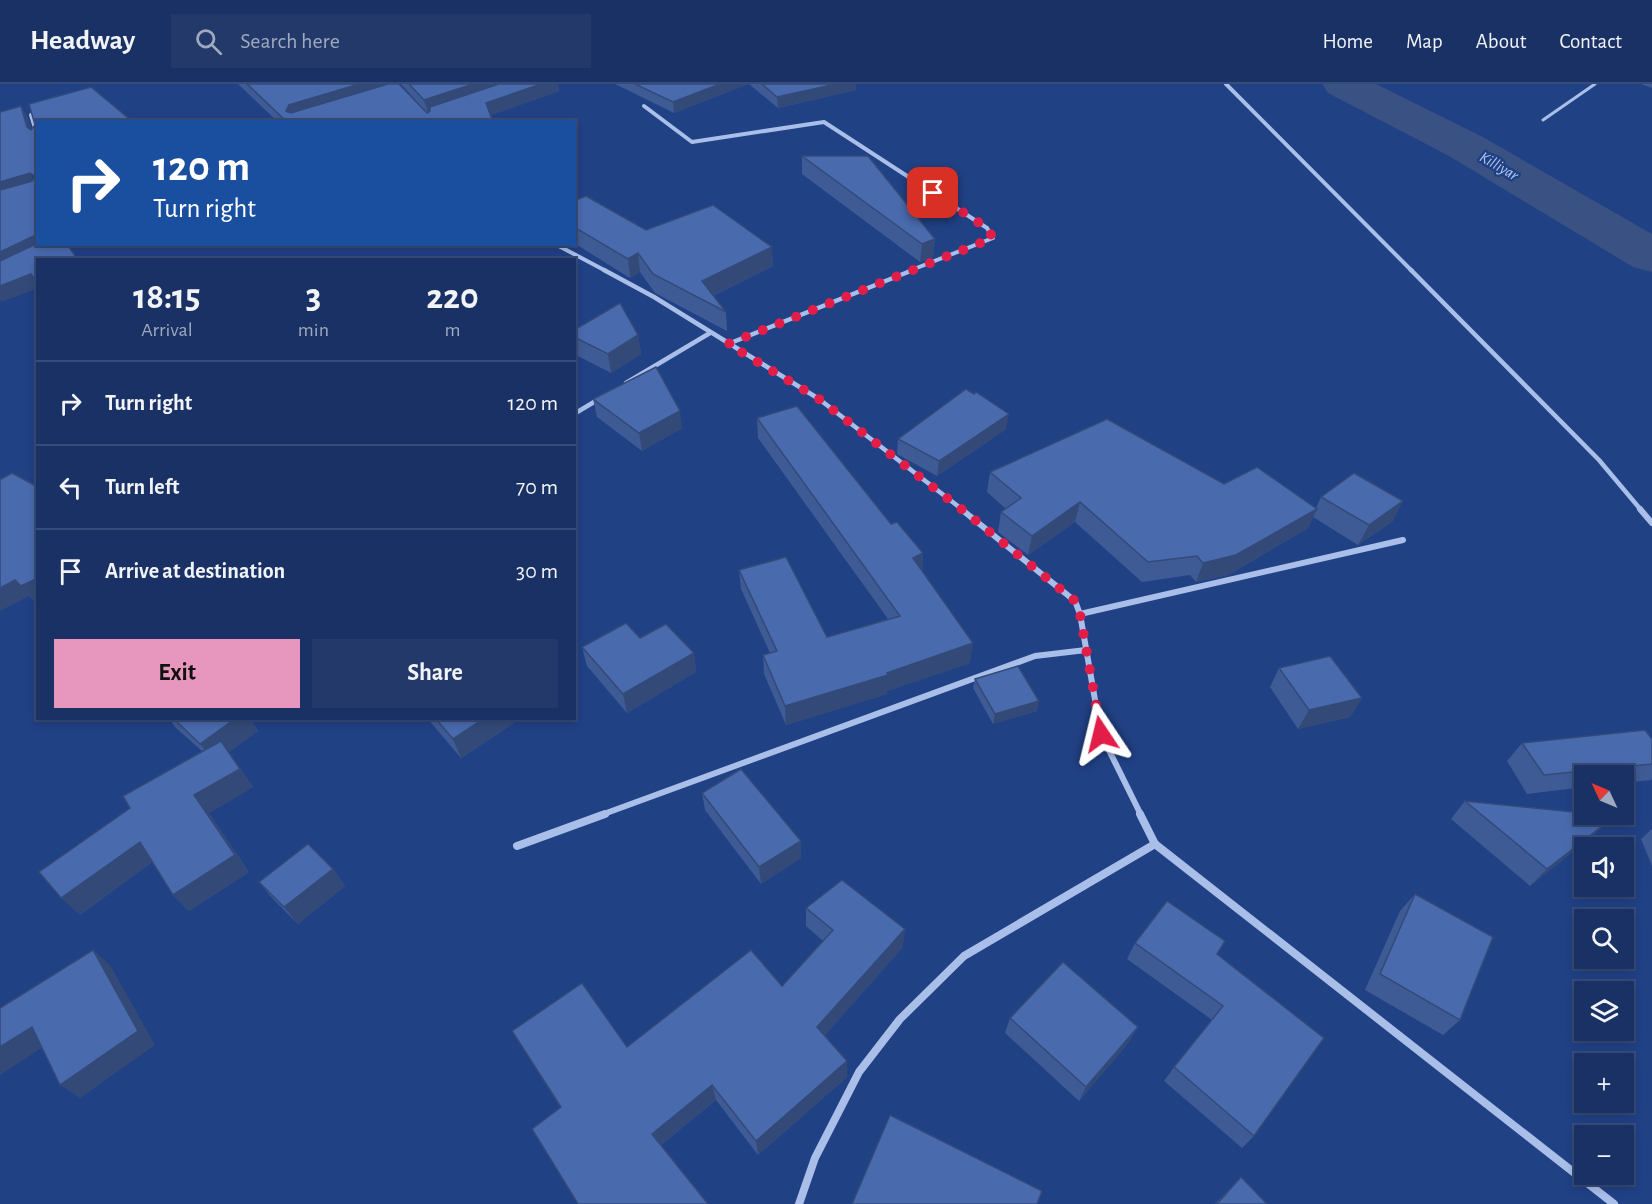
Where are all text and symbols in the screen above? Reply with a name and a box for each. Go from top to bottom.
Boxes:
search box [171,14,591,68]
icon: search [192,25,225,58]
text: Headway [30,27,135,55]
text: Search here [240,30,340,52]
text: Home [1322,31,1373,52]
text: Map [1406,31,1443,52]
text: About [1476,31,1526,52]
text: Contact [1559,31,1622,52]
icon: right [54,144,132,222]
text: 120 m [153,146,250,188]
water label: Killiyar [1477,149,1522,184]
pin [907,167,958,218]
icon: arrive [916,176,949,209]
text: Turn right [153,195,256,222]
text: 18:15 [133,279,201,315]
text: 3 [306,279,321,315]
text: 220 [426,279,479,315]
text: Arrival [141,320,193,340]
text: min [298,320,329,340]
text: m [444,320,460,340]
icon: right [54,387,87,420]
text: Turn right [105,392,192,414]
text: 120 m [508,392,558,414]
icon: left [54,471,87,504]
text: Turn left [105,476,179,498]
text: 70 m [516,476,558,498]
icon: arrive [54,555,87,588]
text: Arrive at destination [105,560,285,582]
text: 30 m [516,560,558,582]
button: Exit [54,639,300,708]
button: Share [312,639,558,708]
position arrow [1069,702,1133,766]
north arrow [1574,765,1634,825]
map controls [1574,765,1634,1185]
button: sound [1574,837,1634,897]
button: search [1574,909,1634,969]
button: layers [1574,981,1634,1041]
button: + [1574,1053,1634,1113]
button: − [1574,1125,1634,1185]

